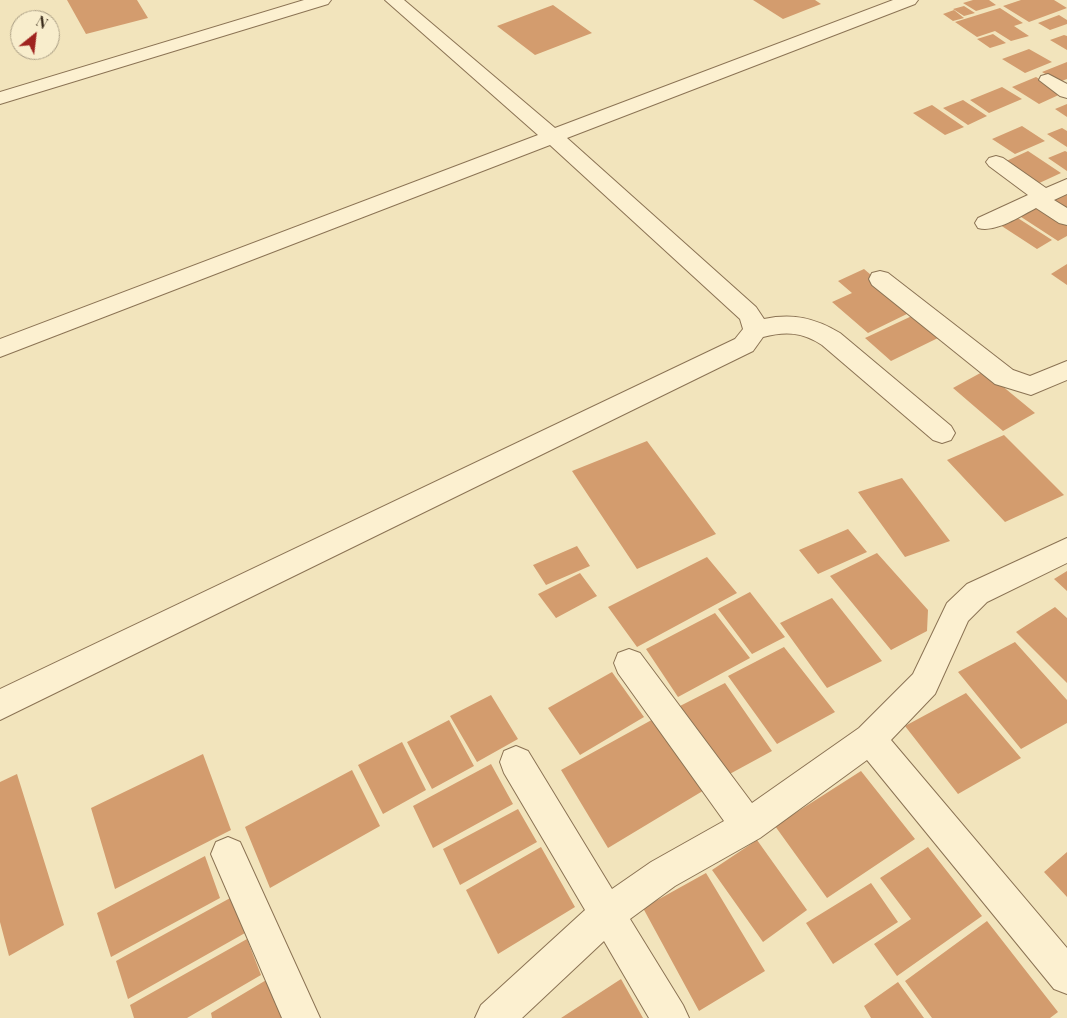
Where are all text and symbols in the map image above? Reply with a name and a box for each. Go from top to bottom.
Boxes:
north arrow [10,10,60,60]
text: N [33,12,51,33]

